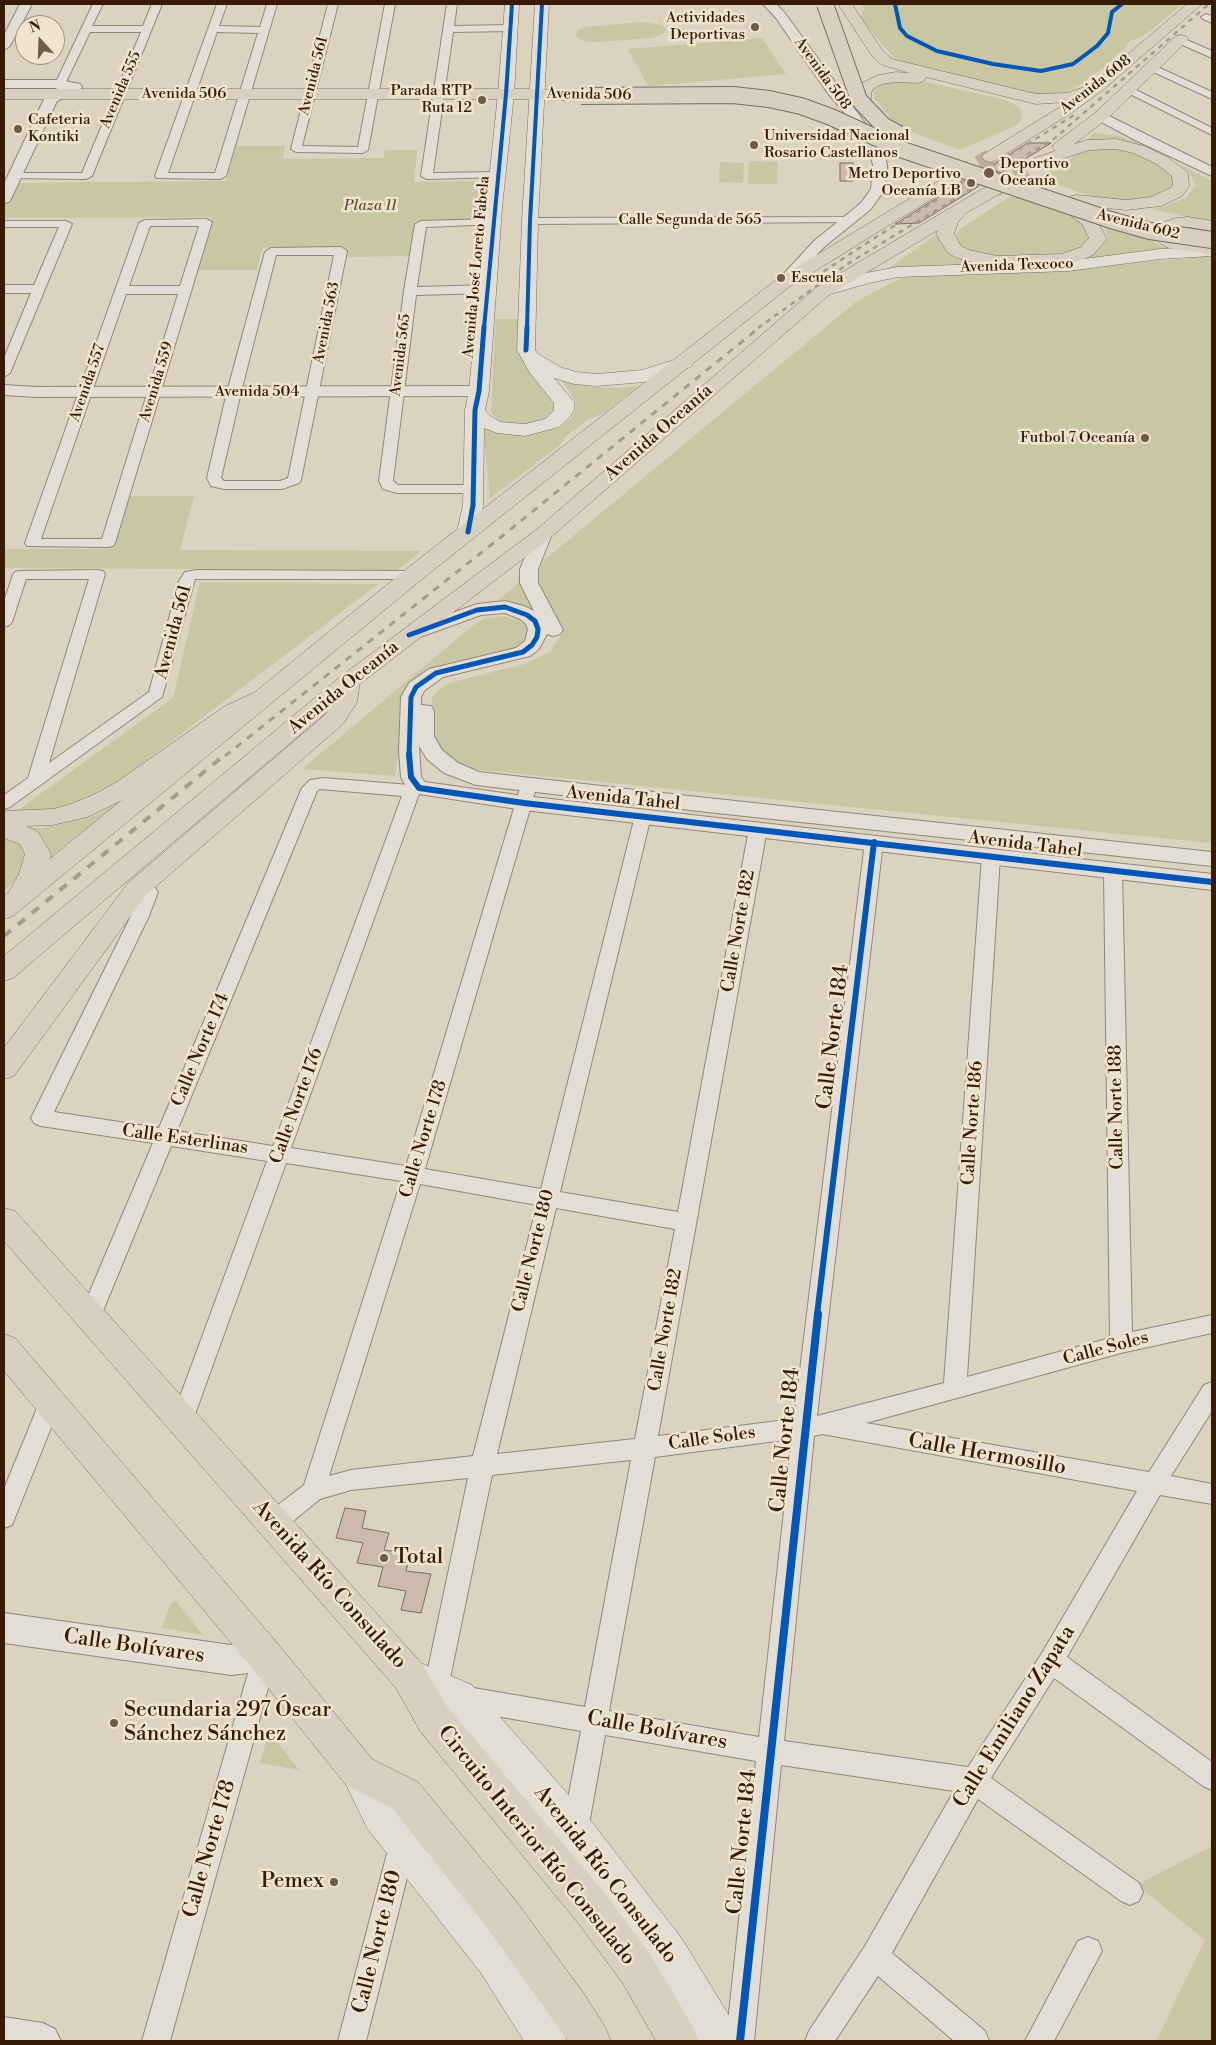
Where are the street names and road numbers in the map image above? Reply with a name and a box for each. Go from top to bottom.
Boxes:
street label: Avenida 508 [790,34,854,114]
street label: Avenida 561 [295,35,333,117]
street label: Avenida 555 [97,49,145,131]
street label: Avenida 608 [1057,52,1135,118]
street label: Avenida 506 [142,85,226,103]
street label: Avenida 506 [546,85,632,105]
street label: Avenida José Loreto Fabela [460,175,494,359]
street label: Avenida 602 [1095,206,1181,244]
street label: Calle Segunda de 565 [619,211,761,229]
street label: Avenida Texcoco [960,255,1074,277]
street label: Avenida 563 [310,280,344,366]
street label: Avenida 565 [387,313,415,397]
street label: Avenida 559 [136,340,178,424]
street label: Avenida 557 [66,342,110,424]
street label: Avenida Oceanía [601,380,717,486]
street label: Avenida 504 [215,383,299,401]
street label: Avenida 561 [151,582,197,682]
street label: Avenida Oceanía [284,637,404,739]
street label: Avenida Tahel [565,782,681,816]
street label: Avenida Tahel [967,827,1083,863]
street label: Calle Norte 182 [718,868,760,994]
street label: Calle Norte 184 [813,963,855,1111]
street label: Calle Norte 174 [167,990,235,1110]
street label: Calle Norte 188 [1105,1044,1129,1170]
street label: Calle Norte 176 [266,1045,328,1167]
street label: Calle Norte 186 [958,1060,988,1186]
street label: Calle Norte 178 [396,1077,452,1201]
street label: Calle Esterlinas [121,1120,249,1160]
street label: Calle Norte 180 [508,1187,560,1315]
street label: Calle Norte 182 [645,1267,687,1393]
street label: Calle Soles [1061,1327,1151,1371]
street label: Calle Norte 184 [766,1366,806,1514]
street label: Calle Soles [667,1422,757,1456]
street label: Calle Hermosillo [906,1429,1068,1481]
street label: Avenida Río Consulado [247,1495,411,1675]
street label: Calle Emiliano Zapata [949,1621,1081,1813]
street label: Calle Bolívares [62,1625,206,1669]
street label: Calle Bolívares [585,1706,729,1756]
street label: Circuito Interior Río Consulado [432,1721,640,1971]
street label: Calle Norte 184 [723,1768,763,1916]
street label: Calle Norte 178 [178,1777,242,1921]
street label: Avenida Río Consulado [528,1781,682,1969]
street label: Calle Norte 180 [348,1868,408,2016]

